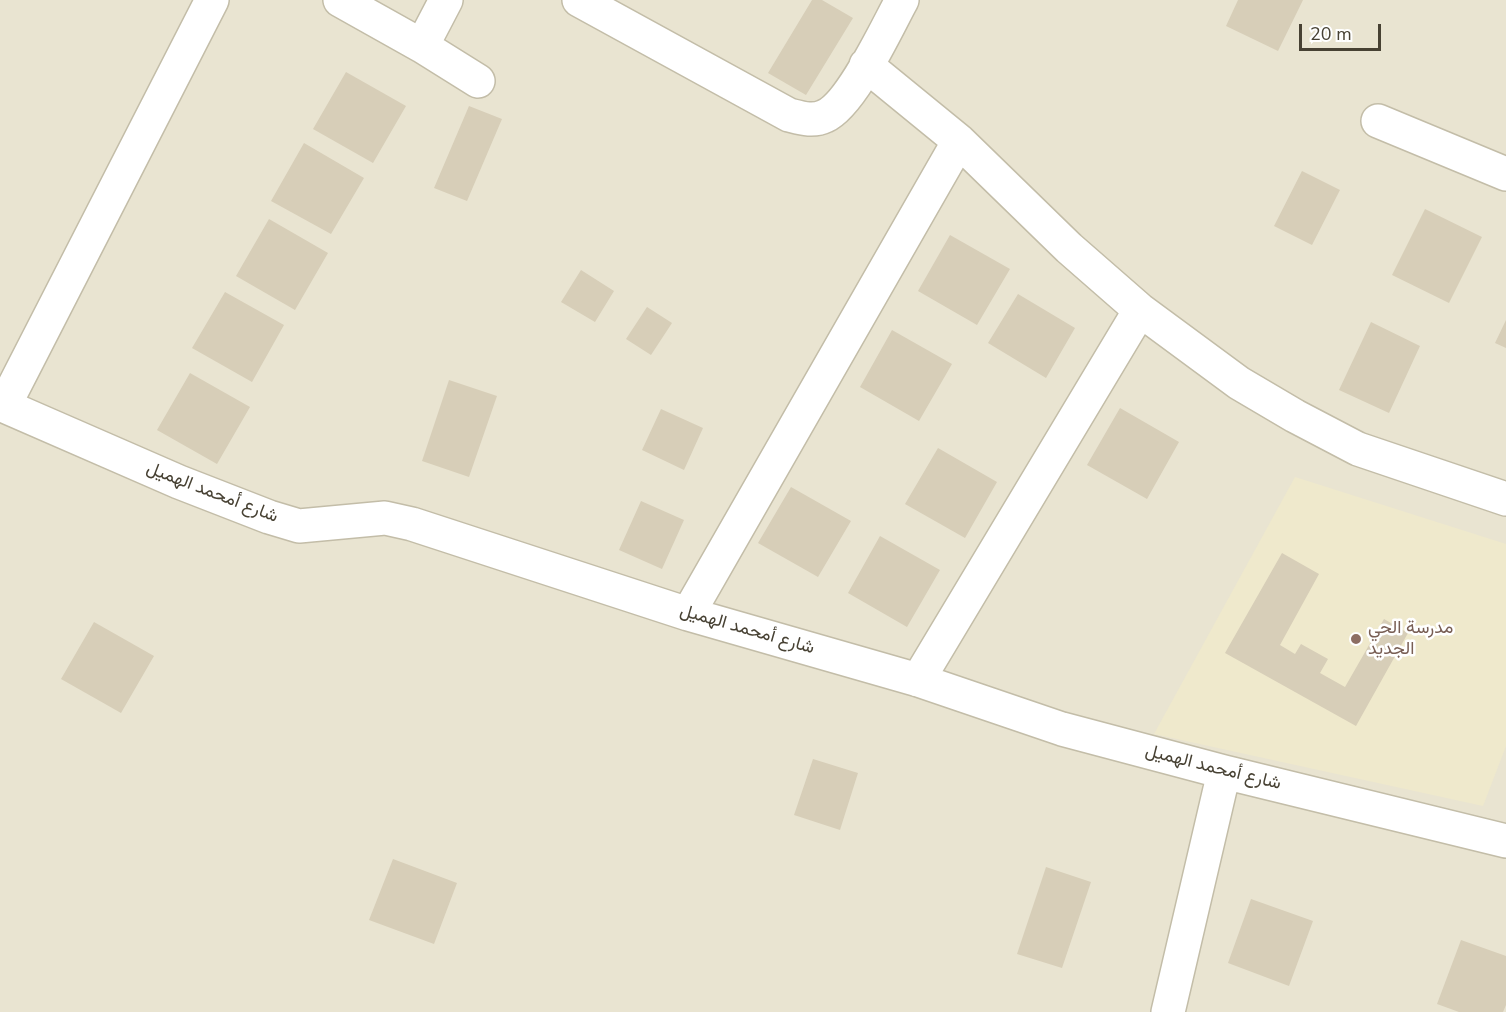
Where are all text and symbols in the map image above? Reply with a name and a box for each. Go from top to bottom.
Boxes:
scale bar [1302,12,1384,50]
text: 20 m [1310,22,1352,46]
street label: شارع أمحمد الهميل [143,458,281,528]
street label: شارع أمحمد الهميل [677,600,817,660]
place label: مدرسة الحي الجديد [1368,618,1453,660]
marker: مدرسة الحي الجديد [1349,632,1363,646]
street label: شارع أمحمد الهميل [1143,741,1283,795]

